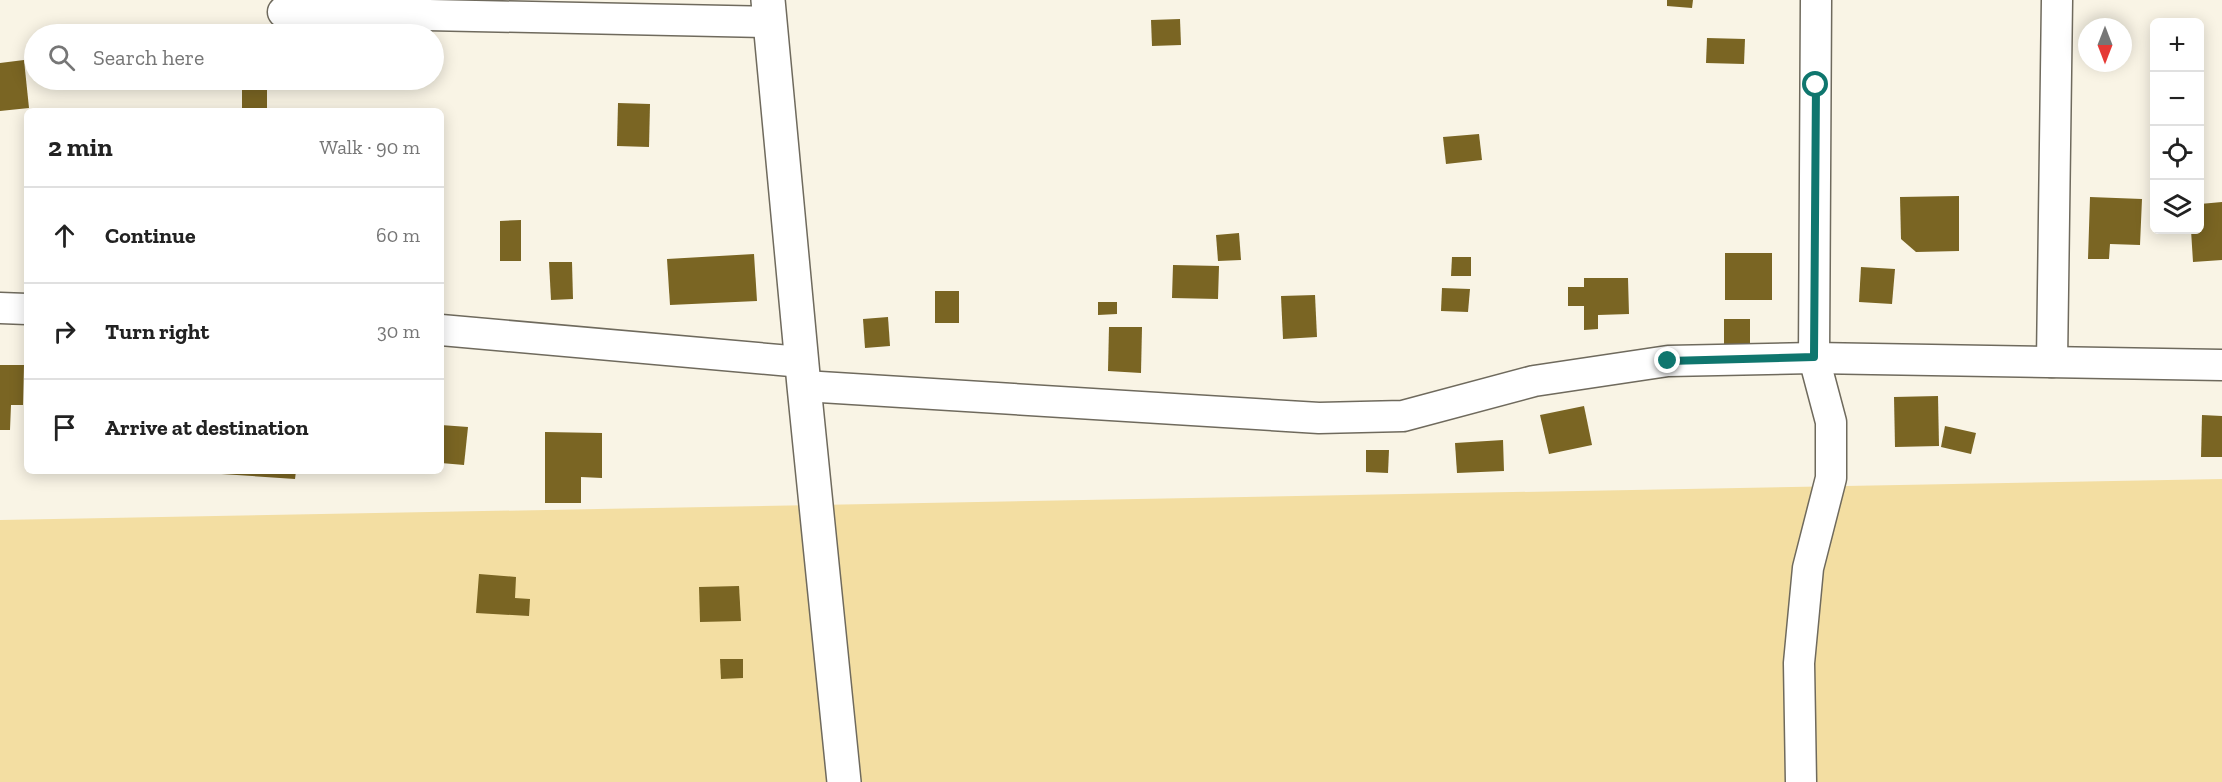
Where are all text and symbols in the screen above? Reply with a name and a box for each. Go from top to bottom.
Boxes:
north arrow [2078,18,2132,72]
map controls [2150,18,2204,234]
button: + [2150,18,2204,72]
search box [24,24,444,90]
icon: search [45,41,78,74]
text: Search here [93,44,204,71]
route start [1802,71,1828,97]
button: − [2150,72,2204,126]
button: locate [2150,126,2204,180]
text: 2 min [48,131,113,163]
text: Walk · 90 m [319,135,420,159]
button: layers [2150,180,2204,234]
icon: ahead [48,219,81,252]
text: Continue [105,222,196,249]
text: 60 m [376,223,420,247]
icon: right [48,315,81,348]
text: Turn right [105,318,209,345]
text: 30 m [377,319,420,343]
route end [1654,347,1680,373]
icon: arrive [48,411,81,444]
text: Arrive at destination [105,414,308,441]

